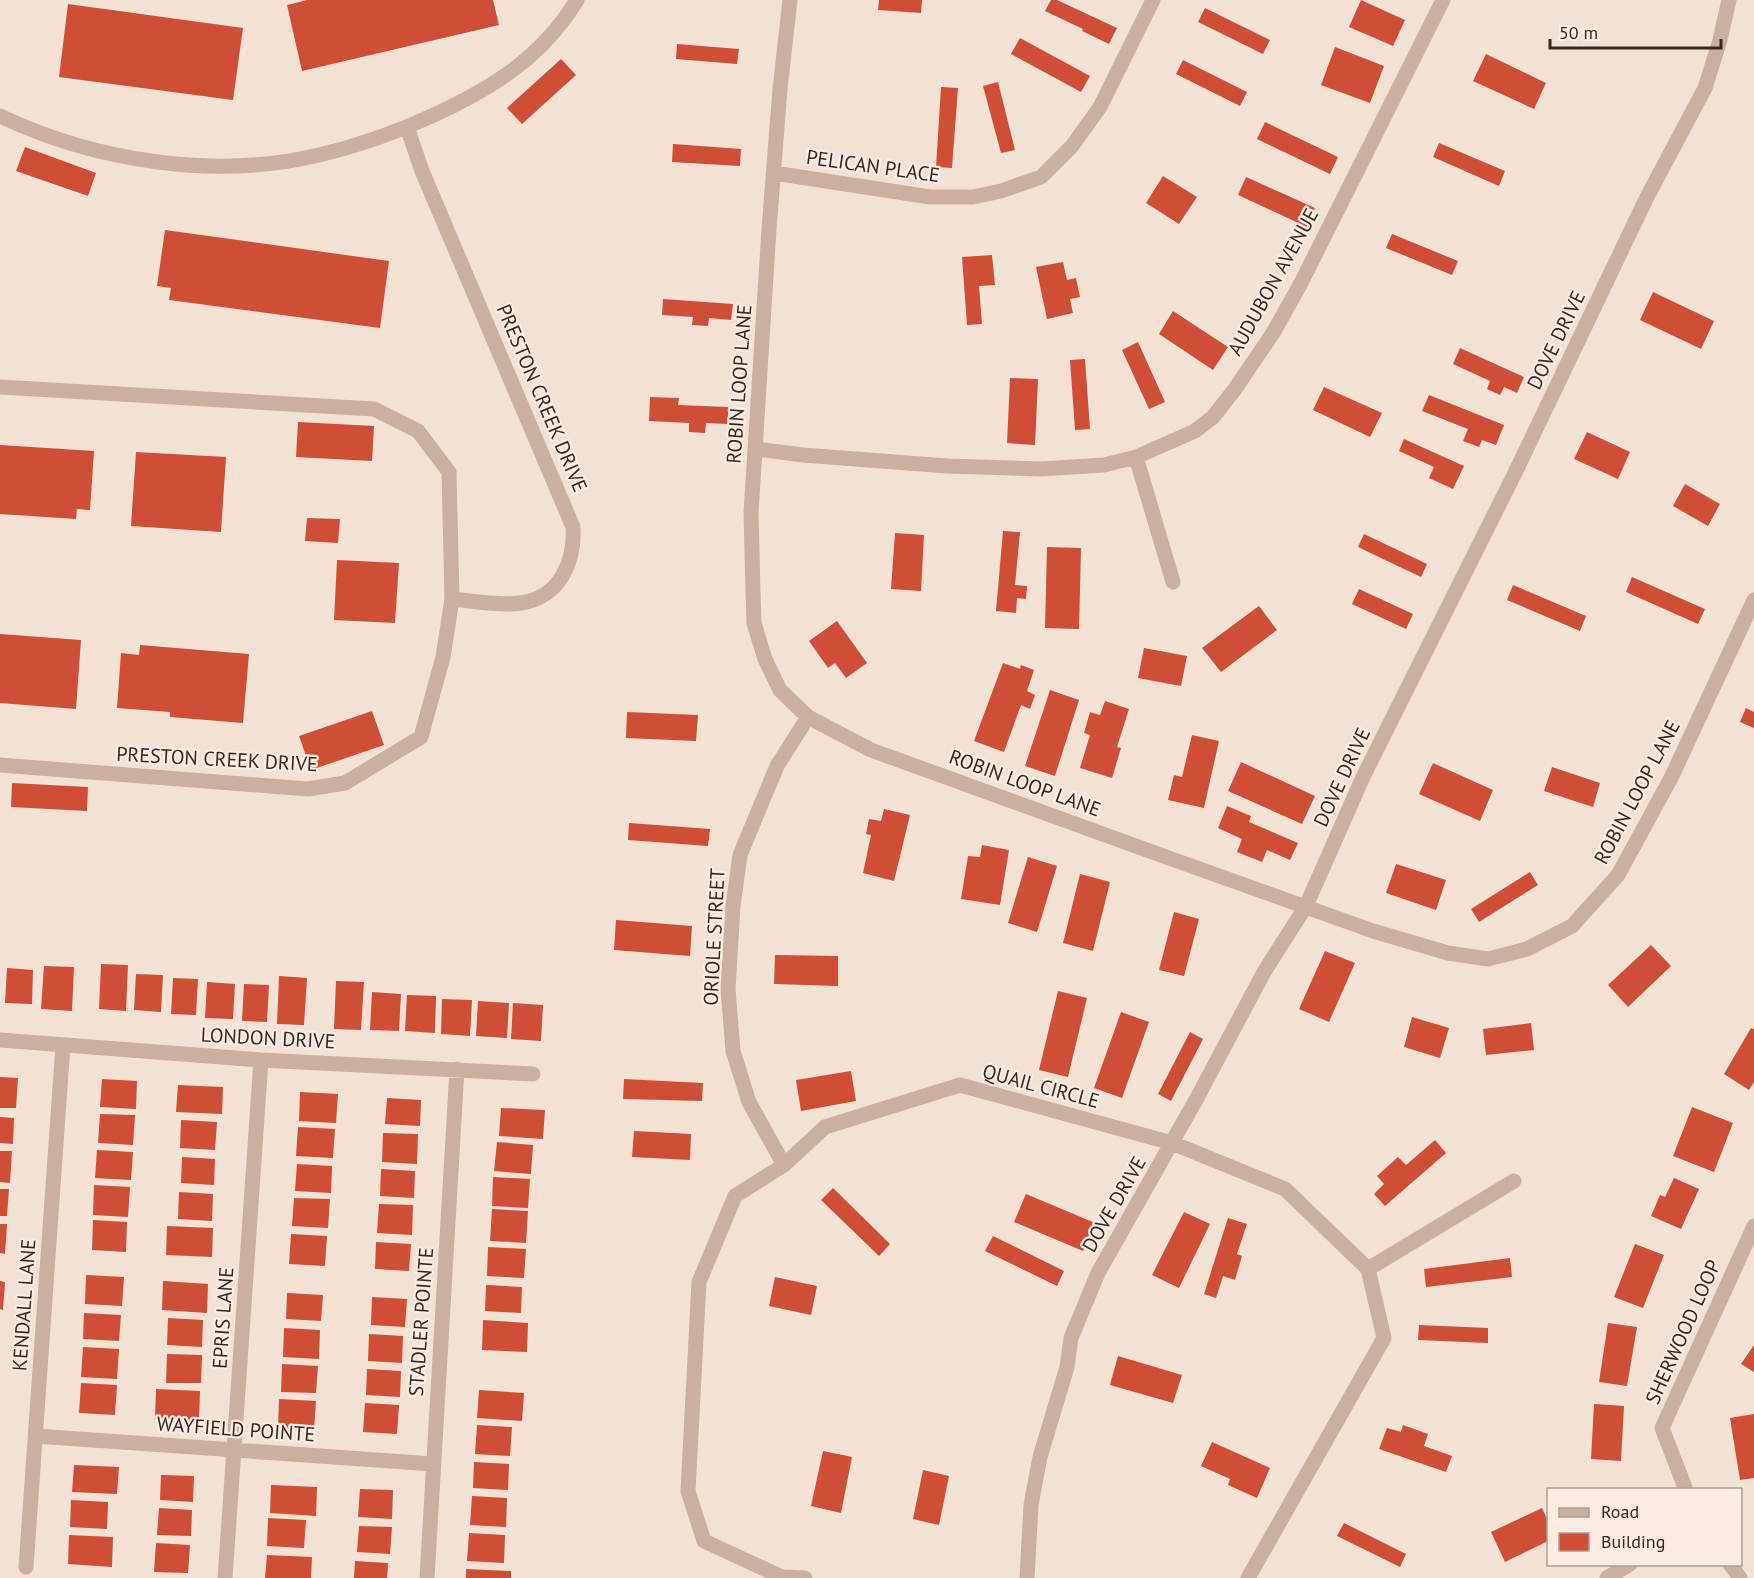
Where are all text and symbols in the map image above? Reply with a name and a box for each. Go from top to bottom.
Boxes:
scale bar [1550,12,1721,50]
text: 50 m [1559,21,1598,44]
street label: PELICAN PLACE [805,144,941,188]
street label: AUDUBON AVENUE [1222,204,1324,360]
street label: DOVE DRIVE [1521,286,1591,394]
street label: PRESTON CREEK DRIVE [491,300,593,496]
street label: ROBIN LOOP LANE [720,304,758,464]
street label: ROBIN LOOP LANE [1588,716,1686,868]
street label: DOVE DRIVE [1308,723,1376,831]
street label: PRESTON CREEK DRIVE [116,741,318,777]
street label: ROBIN LOOP LANE [946,744,1104,822]
street label: ORIOLE STREET [697,868,731,1006]
street label: LONDON DRIVE [200,1021,336,1055]
street label: QUAIL CIRCLE [980,1058,1102,1114]
street label: DOVE DRIVE [1076,1151,1152,1257]
street label: KENDALL LANE [6,1238,42,1372]
street label: STADLER POINTE [403,1247,439,1397]
street label: SHERWOOD LOOP [1640,1256,1726,1408]
street label: EPRIS LANE [206,1266,240,1370]
street label: WAYFIELD POINTE [156,1410,316,1448]
legend [1547,1488,1742,1566]
text: Road [1601,1500,1639,1523]
text: Building [1601,1530,1665,1553]

